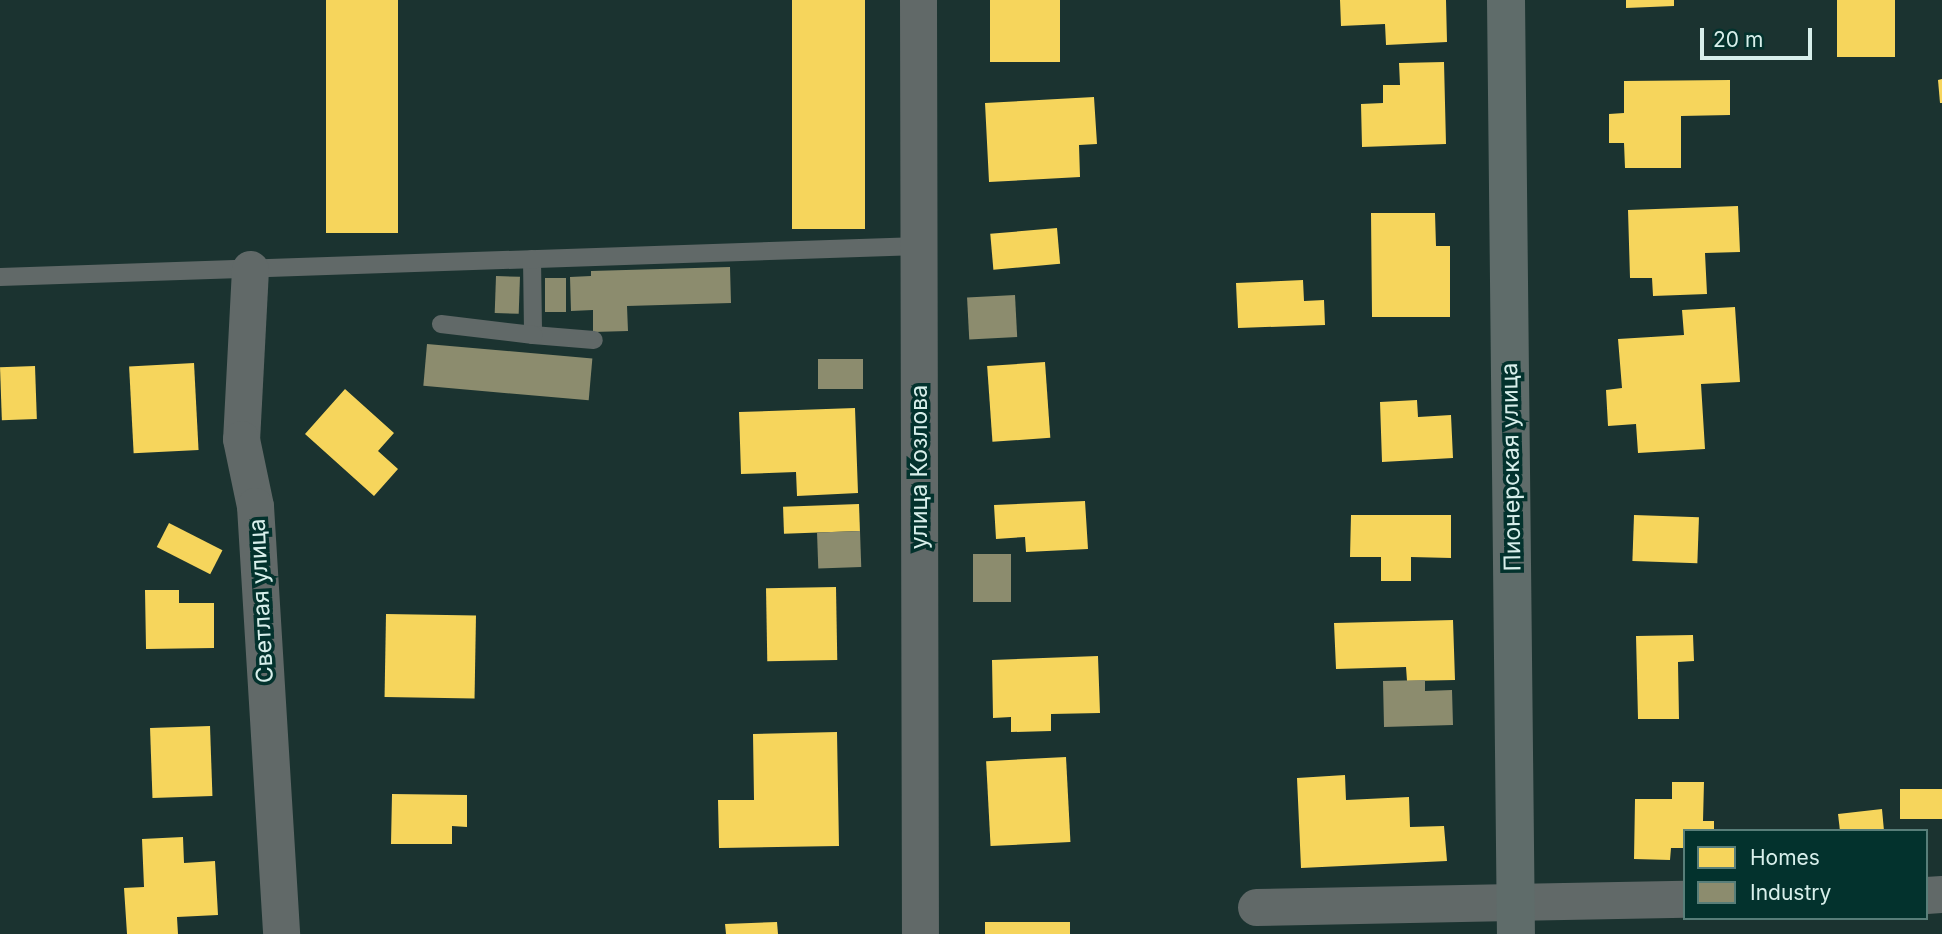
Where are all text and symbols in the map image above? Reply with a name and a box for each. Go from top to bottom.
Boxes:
scale bar [1704,14,1816,58]
text: 20 m [1713,27,1763,52]
street label: Пионерская улица [1495,362,1527,572]
street label: улица Козлова [905,385,933,549]
street label: Светлая улица [243,518,279,684]
legend [1683,829,1928,920]
text: Homes [1750,845,1820,870]
text: Industry [1750,880,1831,905]

